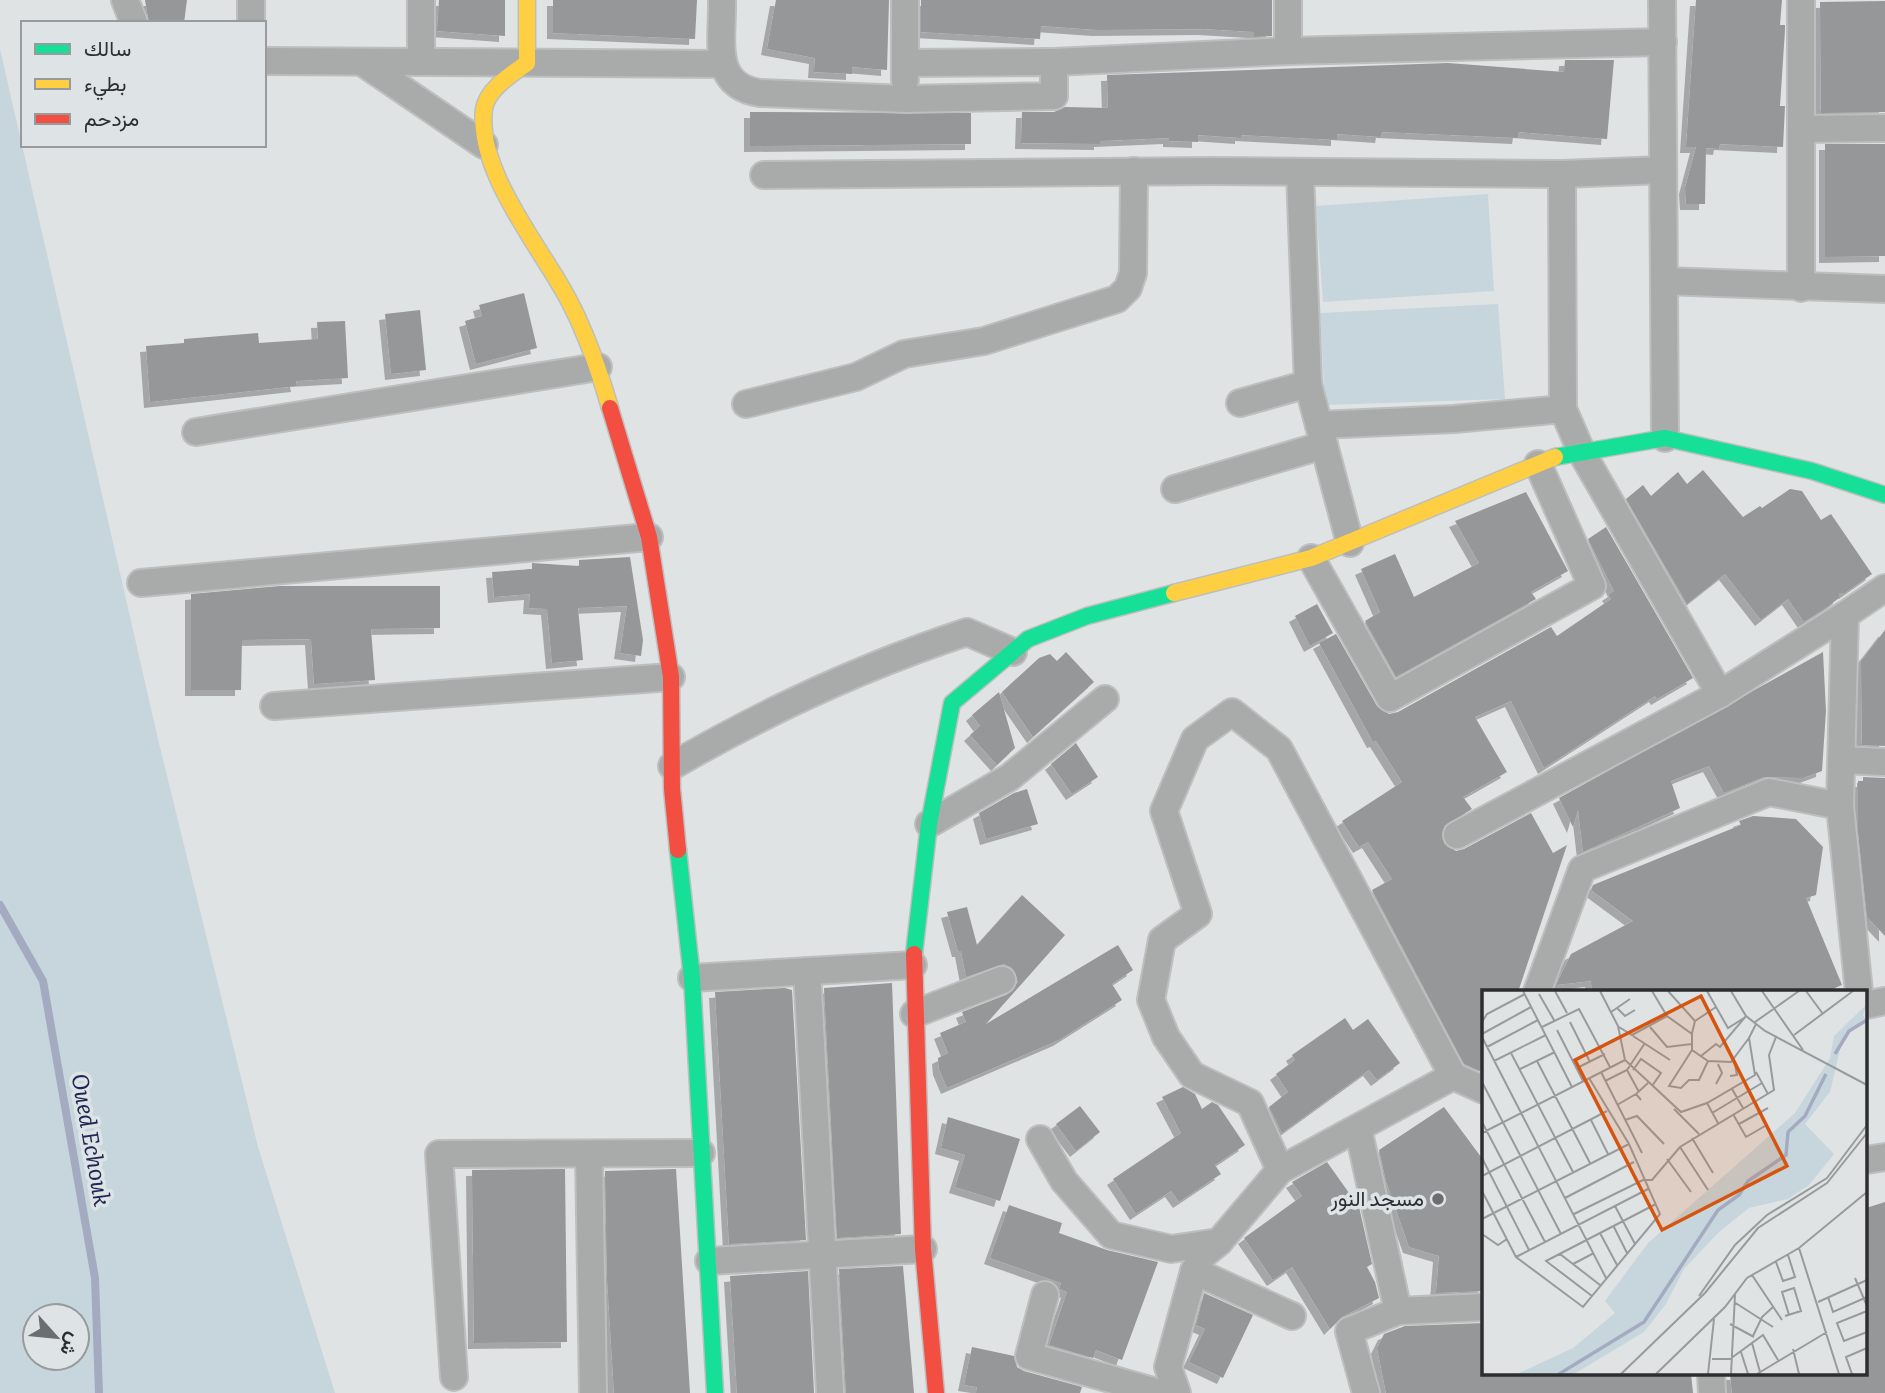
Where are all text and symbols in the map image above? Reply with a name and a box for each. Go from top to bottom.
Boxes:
legend [21,21,266,147]
text: سالك [84,31,131,62]
text: بطيء [84,66,127,101]
text: مزدحم [84,101,139,133]
inset map [1482,990,1868,1376]
water label: Oued Echouk [65,1071,121,1209]
place label: مسجد النور [1330,1181,1424,1212]
marker: مسجد النور [1430,1191,1446,1207]
north arrow [21,1302,91,1372]
text: ش [54,1329,90,1362]

